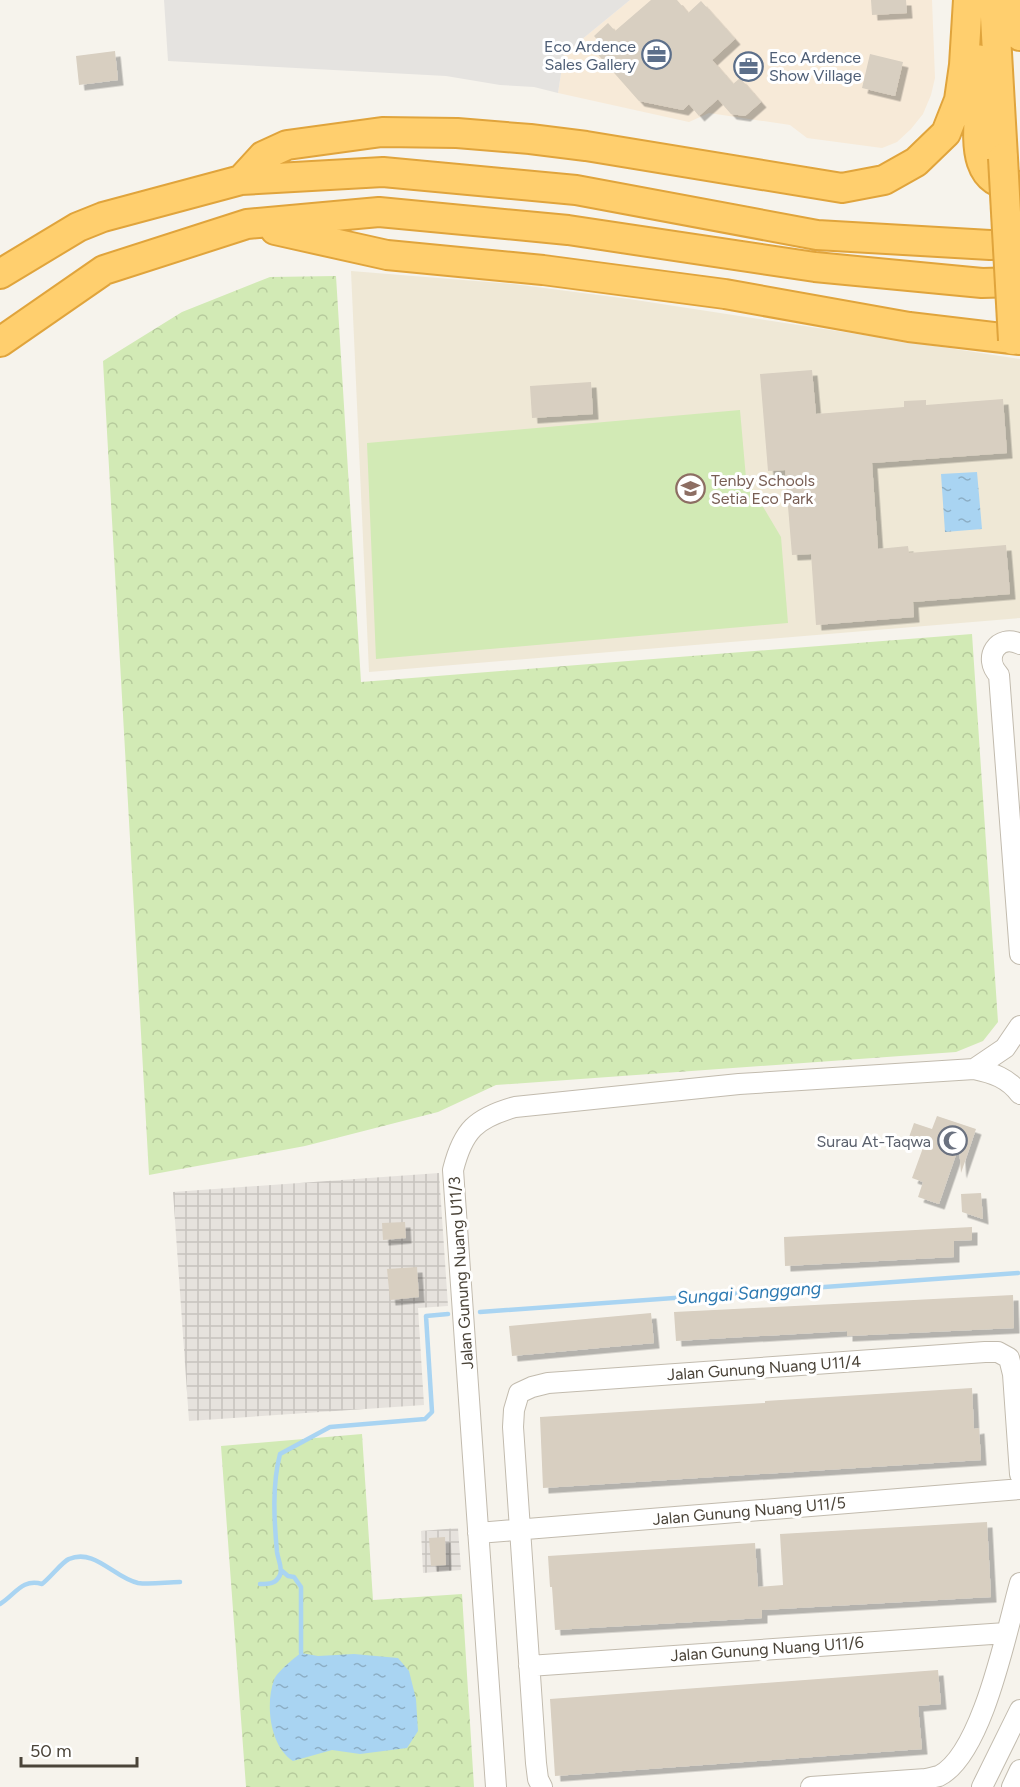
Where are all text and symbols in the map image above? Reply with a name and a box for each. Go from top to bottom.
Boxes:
place label: Eco Ardence Sales Gallery [544,37,637,74]
office icon: Eco Ardence Sales Gallery [641,39,673,71]
place label: Eco Ardence Show Village [769,48,862,85]
office icon: Eco Ardence Show Village [732,50,764,82]
place label: Tenby Schools Setia Eco Park [711,471,815,508]
school or university icon: Tenby Schools Setia Eco Park [674,473,706,505]
mosque icon: Surau At-Taqwa [936,1125,968,1157]
place label: Surau At-Taqwa [816,1132,931,1151]
street label: Jalan Gunung Nuang U11/3 [445,1176,477,1370]
water label: Sungai Sanggang [676,1277,822,1309]
street label: Jalan Gunung Nuang U11/4 [666,1352,862,1384]
street label: Jalan Gunung Nuang U11/5 [652,1493,846,1529]
street label: Jalan Gunung Nuang U11/6 [670,1633,864,1665]
scale bar [21,1730,136,1768]
text: 50 m [30,1740,72,1762]

